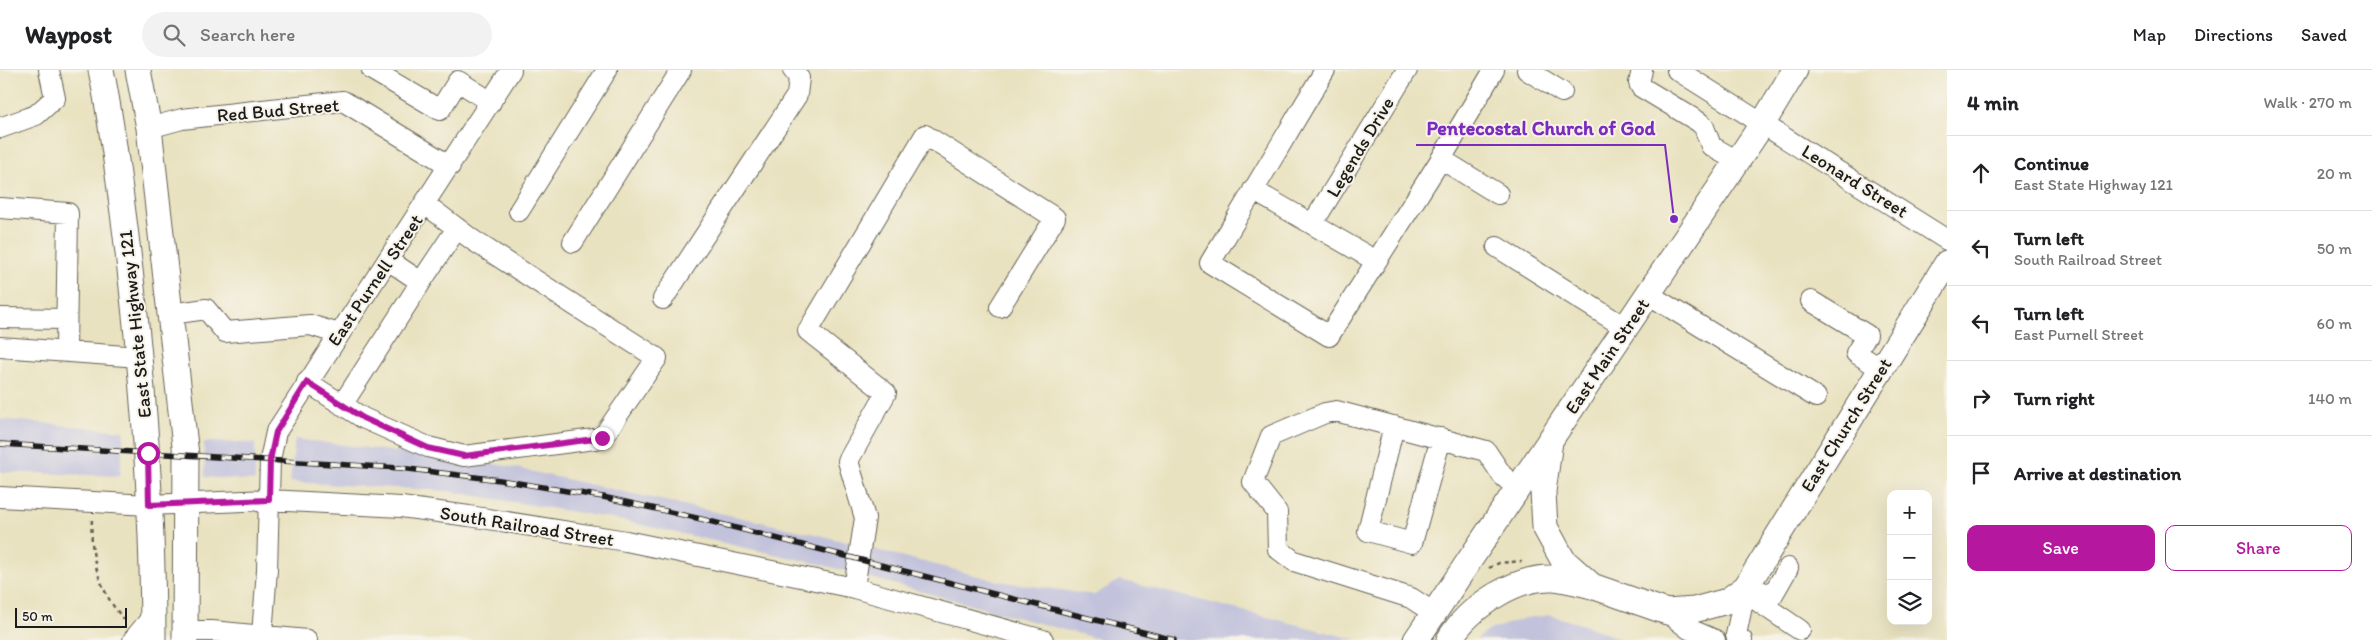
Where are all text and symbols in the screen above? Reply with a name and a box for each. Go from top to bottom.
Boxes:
search box [142,12,492,57]
text: Waypost [25,20,112,49]
icon: search [160,21,188,49]
text: Search here [200,23,295,46]
text: Map [2133,24,2166,46]
text: Directions [2194,24,2273,46]
text: Saved [2301,24,2347,46]
text: 4 min [1967,90,2019,115]
street label: Red Bud Street [216,93,340,127]
street label: Legends Drive [1321,93,1399,201]
text: Walk · 270 m [2264,93,2352,112]
callout: Pentecostal Church of God [1416,110,1665,145]
text: Pentecostal Church of God [1427,116,1656,140]
street label: Leonard Street [1798,139,1912,223]
text: Continue [2014,152,2089,175]
icon: ahead [1967,159,1995,187]
text: 20 m [2317,164,2352,183]
text: East State Highway 121 [2014,175,2173,194]
street label: East Purnell Street [322,210,428,350]
text: Turn left [2014,227,2084,250]
street label: East State Highway 121 [114,229,156,419]
icon: left [1967,234,1995,262]
text: 50 m [2317,239,2352,258]
text: South Railroad Street [2014,250,2162,269]
street label: East Main Street [1560,294,1654,418]
text: Turn left [2014,302,2084,325]
icon: left [1967,309,1995,337]
text: 60 m [2317,314,2352,333]
text: East Purnell Street [2014,325,2144,344]
street label: East Church Street [1796,354,1896,496]
icon: right [1967,384,1995,412]
text: Turn right [2014,387,2095,410]
text: 140 m [2308,389,2352,408]
route end [591,427,614,450]
route start [137,442,160,465]
icon: arrive [1967,459,1995,487]
text: Arrive at destination [2014,462,2181,485]
map controls [1887,490,1932,625]
button: + [1887,490,1932,535]
street label: South Railroad Street [438,501,616,551]
button: Save [1967,525,2155,571]
button: Share [2165,525,2352,571]
button: − [1887,535,1932,580]
button: layers [1887,580,1932,625]
scale bar [15,605,128,628]
text: 50 m [22,608,53,625]

